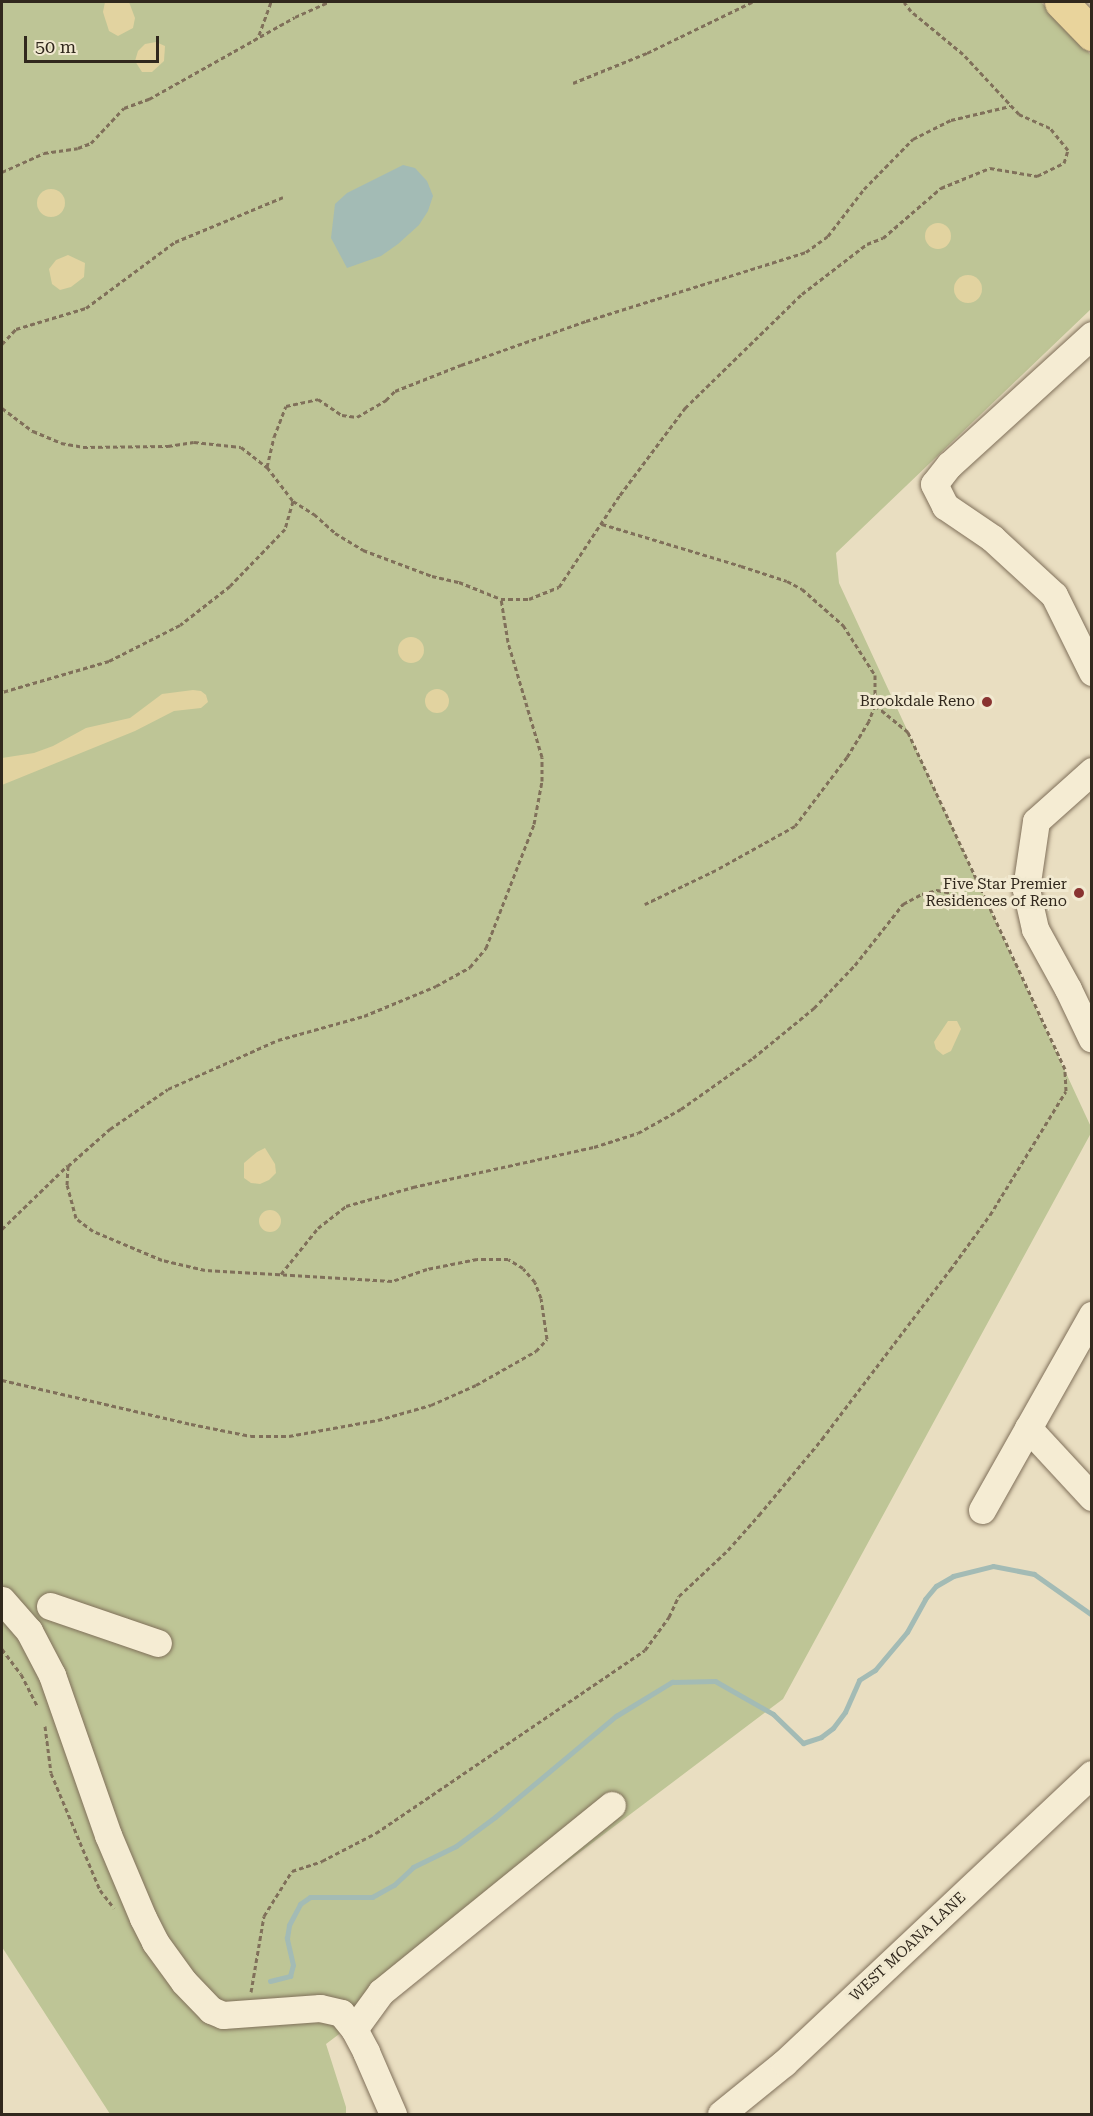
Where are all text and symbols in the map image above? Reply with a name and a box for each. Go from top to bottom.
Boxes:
scale bar [27,24,162,62]
text: 50 m [35,36,76,57]
place label: Brookdale Reno [860,693,975,711]
marker: Brookdale Reno [980,695,994,709]
place label: Five Star Premier Residences of Reno [926,875,1067,910]
marker: Five Star Premier Residences of Reno [1072,886,1086,900]
street label: WEST MOANA LANE [846,1889,970,2005]

